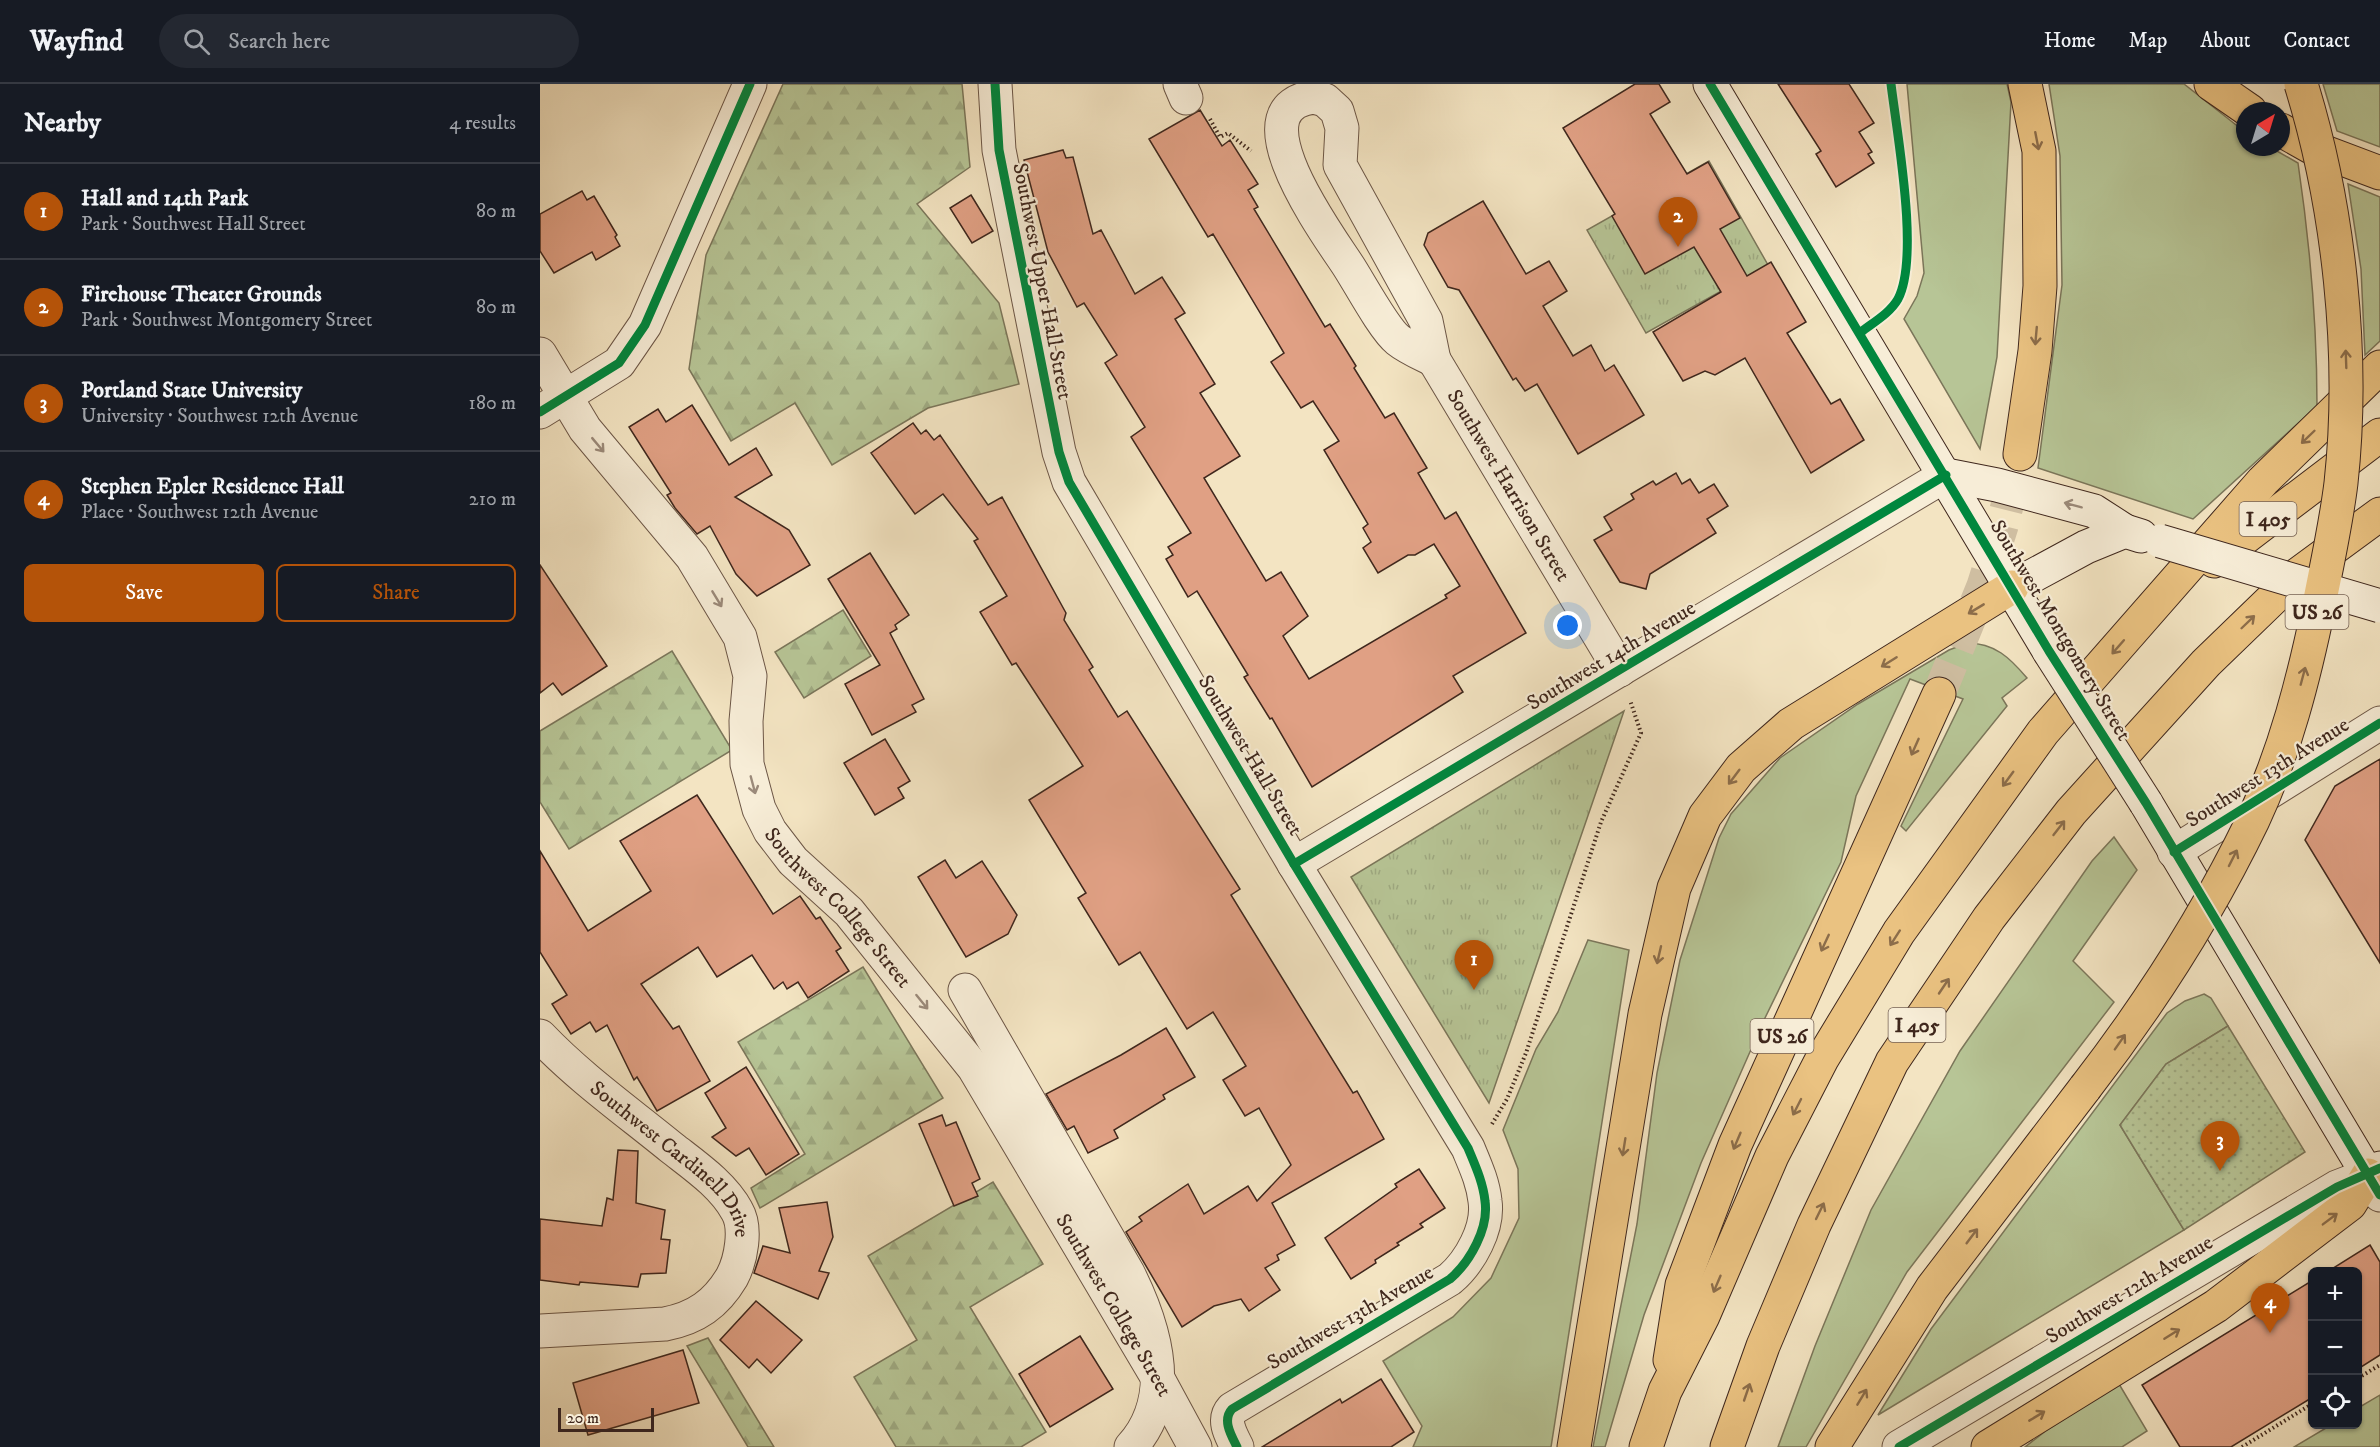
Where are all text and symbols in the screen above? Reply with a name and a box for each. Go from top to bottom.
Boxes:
search box [159,14,579,68]
text: Wayfind [30,24,123,59]
icon: search [180,25,213,58]
text: Search here [228,28,330,55]
text: Home [2044,28,2096,54]
text: Map [2129,28,2167,54]
text: About [2200,28,2251,54]
text: Contact [2284,28,2350,54]
north arrow [2236,102,2290,156]
text: Nearby [24,107,101,140]
text: 4 results [449,111,516,136]
one-way arrow [2032,131,2043,151]
street label: Southwest Upper Hall Street [1006,161,1078,402]
text: Hall and 14th Park [81,185,248,212]
pin: 2 [1658,198,1698,247]
text: 1 [40,199,47,224]
text: 80 m [476,199,516,224]
text: Park · Southwest Hall Street [81,212,306,237]
text: Firehouse Theater Grounds [81,281,322,308]
text: 2 [39,295,48,320]
text: 80 m [476,295,516,320]
text: Park · Southwest Montgomery Street [81,308,373,333]
one-way arrow [2030,326,2041,346]
one-way arrow [2340,350,2352,370]
text: Portland State University [81,377,302,404]
street label: Southwest Harrison Street [1441,385,1576,587]
text: 3 [40,391,47,416]
text: 180 m [469,391,516,416]
text: University · Southwest 12th Avenue [81,404,358,429]
one-way arrow [2301,430,2316,445]
one-way arrow [591,437,605,452]
text: Stephen Epler Residence Hall [81,473,344,500]
text: 4 [38,487,49,512]
text: 210 m [469,487,516,512]
one-way arrow [2064,499,2083,511]
text: Place · Southwest 12th Avenue [81,500,318,525]
road number: I 405 [2240,502,2296,536]
street label: Southwest Montgomery Street [1984,515,2137,746]
button: Save [24,564,264,622]
button: Share [276,564,516,622]
one-way arrow [712,590,724,607]
street label: Southwest 14th Avenue [1523,595,1701,716]
road number: US 26 [2286,595,2348,629]
one-way arrow [1968,604,1985,616]
your location [1553,611,1582,640]
one-way arrow [2240,615,2255,630]
one-way arrow [2111,639,2125,654]
one-way arrow [1881,656,1898,668]
one-way arrow [2298,667,2309,686]
street label: Southwest Hall Street [1192,671,1308,841]
street label: Southwest 13th Avenue [2181,712,2354,834]
one-way arrow [1908,738,1920,756]
one-way arrow [1727,769,1740,785]
one-way arrow [2002,771,2014,787]
one-way arrow [747,776,759,795]
one-way arrow [2053,821,2065,837]
street label: Southwest College Street [758,823,917,994]
one-way arrow [2228,849,2239,867]
one-way arrow [1889,930,1901,946]
one-way arrow [1818,934,1830,952]
pin: 1 [1454,940,1494,990]
one-way arrow [1652,945,1664,964]
one-way arrow [1938,978,1950,994]
one-way arrow [915,994,928,1010]
road number: I 405 [1888,1008,1946,1042]
road number: US 26 [1750,1019,1814,1053]
one-way arrow [2114,1034,2126,1050]
street label: Southwest Cardinell Drive [584,1076,754,1238]
one-way arrow [1791,1098,1803,1115]
pin: 3 [2200,1122,2240,1171]
one-way arrow [1731,1131,1742,1149]
one-way arrow [1618,1136,1629,1156]
one-way arrow [1815,1203,1827,1221]
street label: Southwest College Street [1049,1209,1177,1402]
one-way arrow [2321,1213,2337,1226]
one-way arrow [1965,1228,1978,1244]
street label: Southwest 12th Avenue [2041,1230,2218,1350]
street label: Southwest 13th Avenue [1263,1260,1439,1376]
map controls [2308,1267,2362,1429]
button: + [2308,1267,2362,1321]
one-way arrow [1711,1275,1722,1293]
pin: 4 [2250,1284,2290,1333]
button: − [2308,1321,2362,1375]
one-way arrow [2163,1327,2180,1339]
button: locate [2308,1375,2362,1429]
one-way arrow [1742,1383,1753,1402]
one-way arrow [1856,1389,1868,1406]
scale bar [558,1405,654,1432]
text: 20 m [567,1408,599,1428]
one-way arrow [2028,1409,2045,1421]

